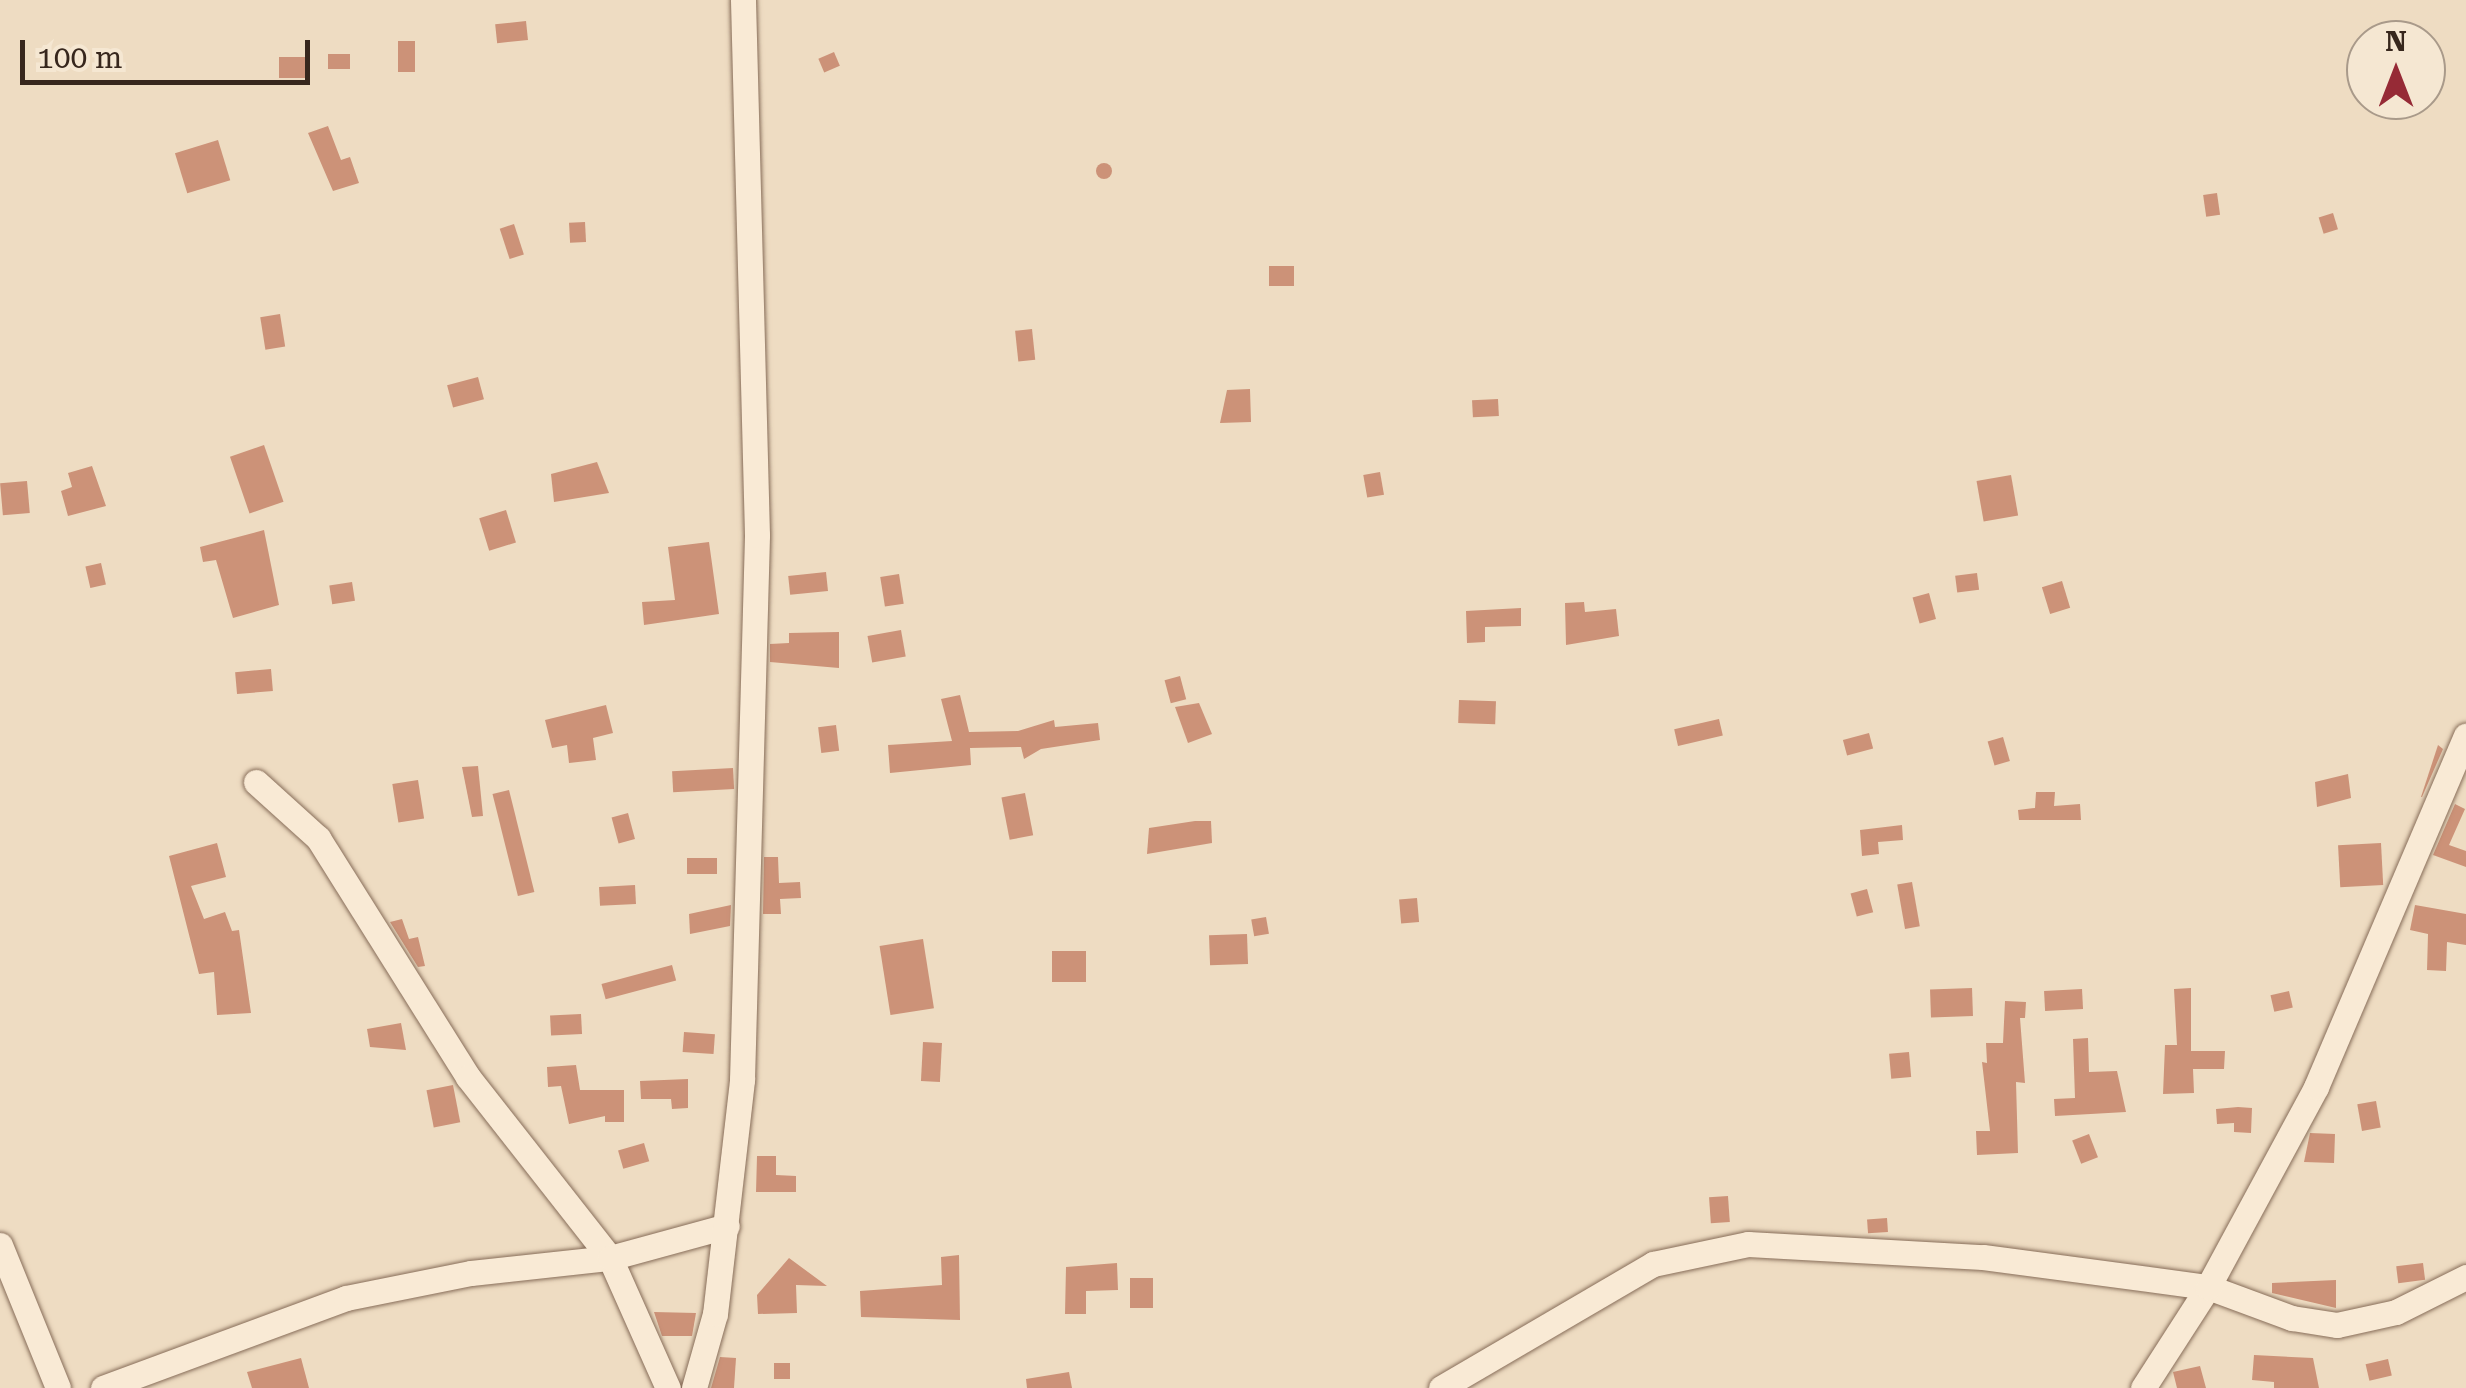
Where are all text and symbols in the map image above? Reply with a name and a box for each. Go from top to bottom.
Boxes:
scale bar [25,20,315,82]
north arrow [2346,20,2446,120]
text: N [2385,25,2407,58]
text: 100 m [37,40,122,75]

